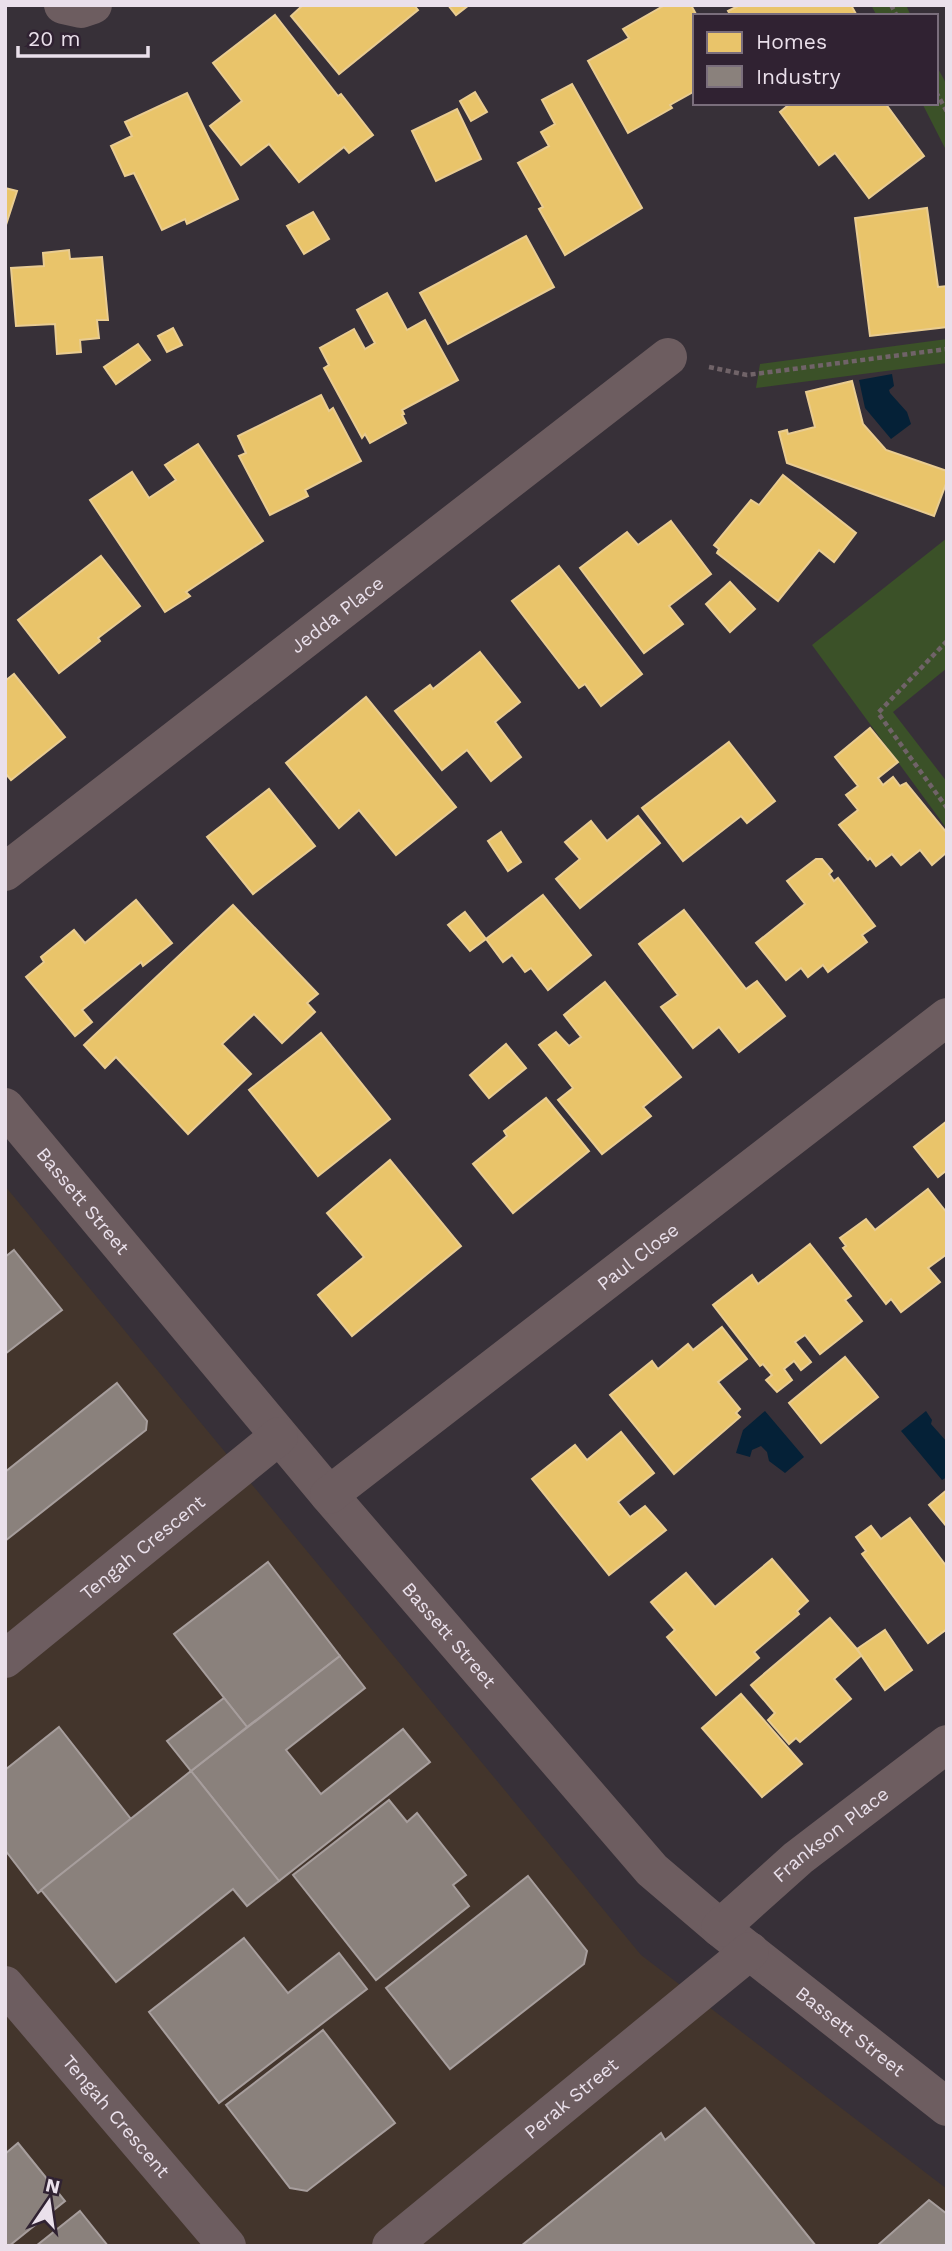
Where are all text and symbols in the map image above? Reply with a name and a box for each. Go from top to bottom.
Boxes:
scale bar [18,14,147,58]
legend [693,14,938,105]
text: 20 m [28,26,80,51]
text: Homes [756,29,827,54]
text: Industry [756,64,841,89]
street label: Jedda Place [286,571,388,658]
street label: Bassett Street [32,1143,134,1259]
street label: Paul Close [592,1218,683,1296]
street label: Tengah Crescent [76,1490,210,1605]
street label: Bassett Street [397,1577,501,1693]
street label: Frankson Place [768,1782,893,1887]
street label: Bassett Street [791,1981,909,2081]
street label: Tengah Crescent [57,2050,175,2182]
street label: Perak Street [520,2053,623,2144]
north arrow [14,2167,84,2237]
text: N [43,2173,62,2199]

